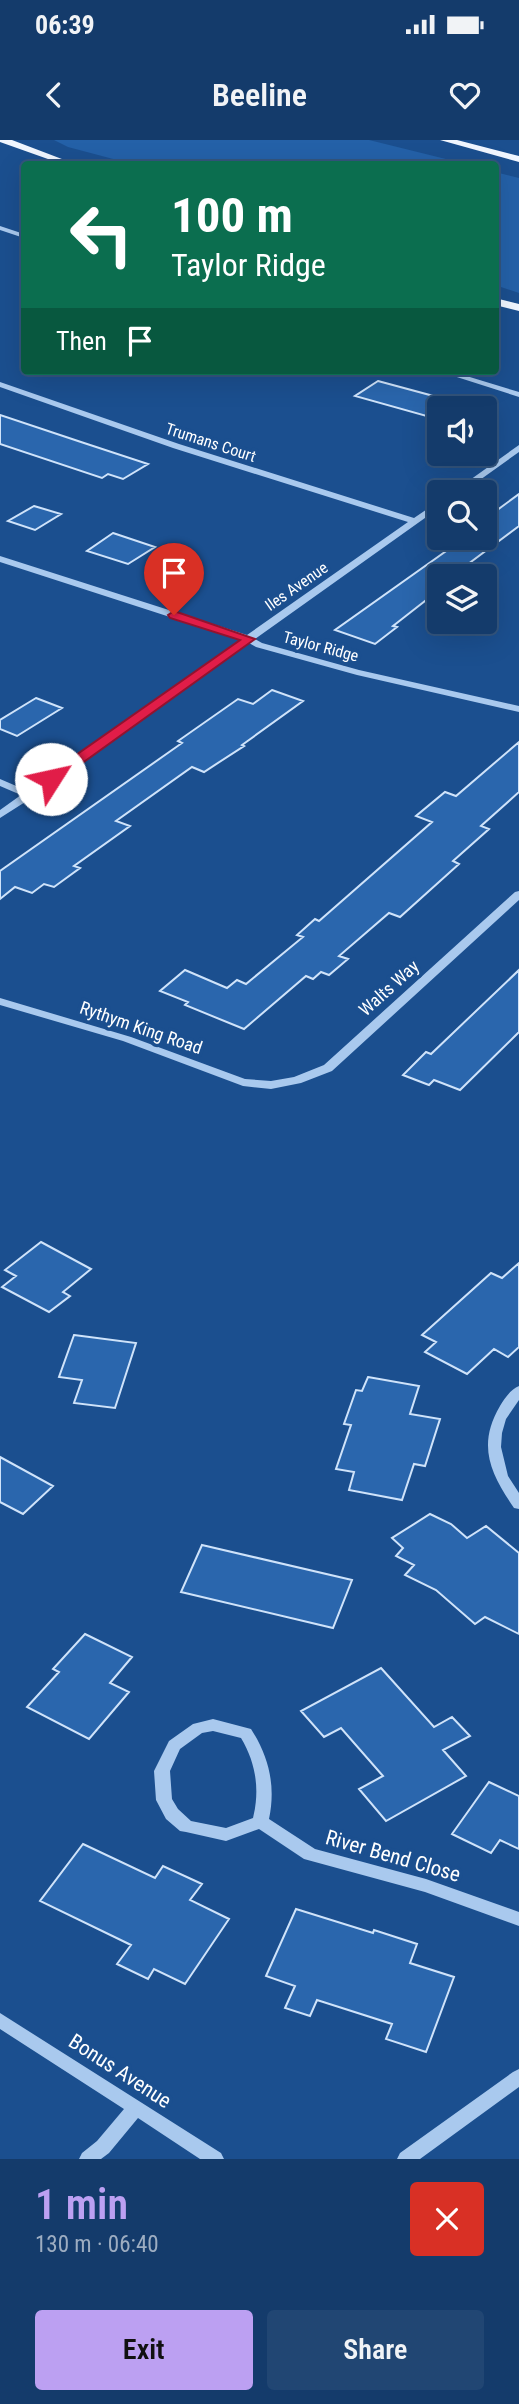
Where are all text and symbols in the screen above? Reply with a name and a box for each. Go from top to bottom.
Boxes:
text: 06:39 [35,10,95,40]
icon: back [35,76,73,114]
text: Beeline [212,76,307,114]
icon: heart [446,76,484,114]
text: 100 m [171,187,293,244]
icon: left [56,189,147,280]
text: Taylor Ridge [171,246,326,284]
icon: arrive [121,322,159,360]
text: Then [56,326,107,356]
map controls [427,396,497,634]
button: sound [427,396,497,466]
street label: Trumans Court [163,419,259,466]
button: search [427,480,497,550]
pin [144,543,204,615]
icon: arrive [155,554,193,592]
street label: Iles Avenue [261,558,331,615]
button: layers [427,564,497,634]
street label: Taylor Ridge [281,627,361,666]
position arrow [14,742,88,816]
street label: Walts Way [354,955,423,1020]
street label: Rythym King Road [77,997,205,1058]
street label: River Bend Close [323,1825,463,1887]
street label: Bonus Avenue [64,2029,176,2113]
text: 1 min [35,2180,128,2229]
button: close [410,2182,484,2256]
text: 130 m · 06:40 [35,2231,159,2258]
button: Exit [35,2310,253,2390]
button: Share [267,2310,484,2390]

